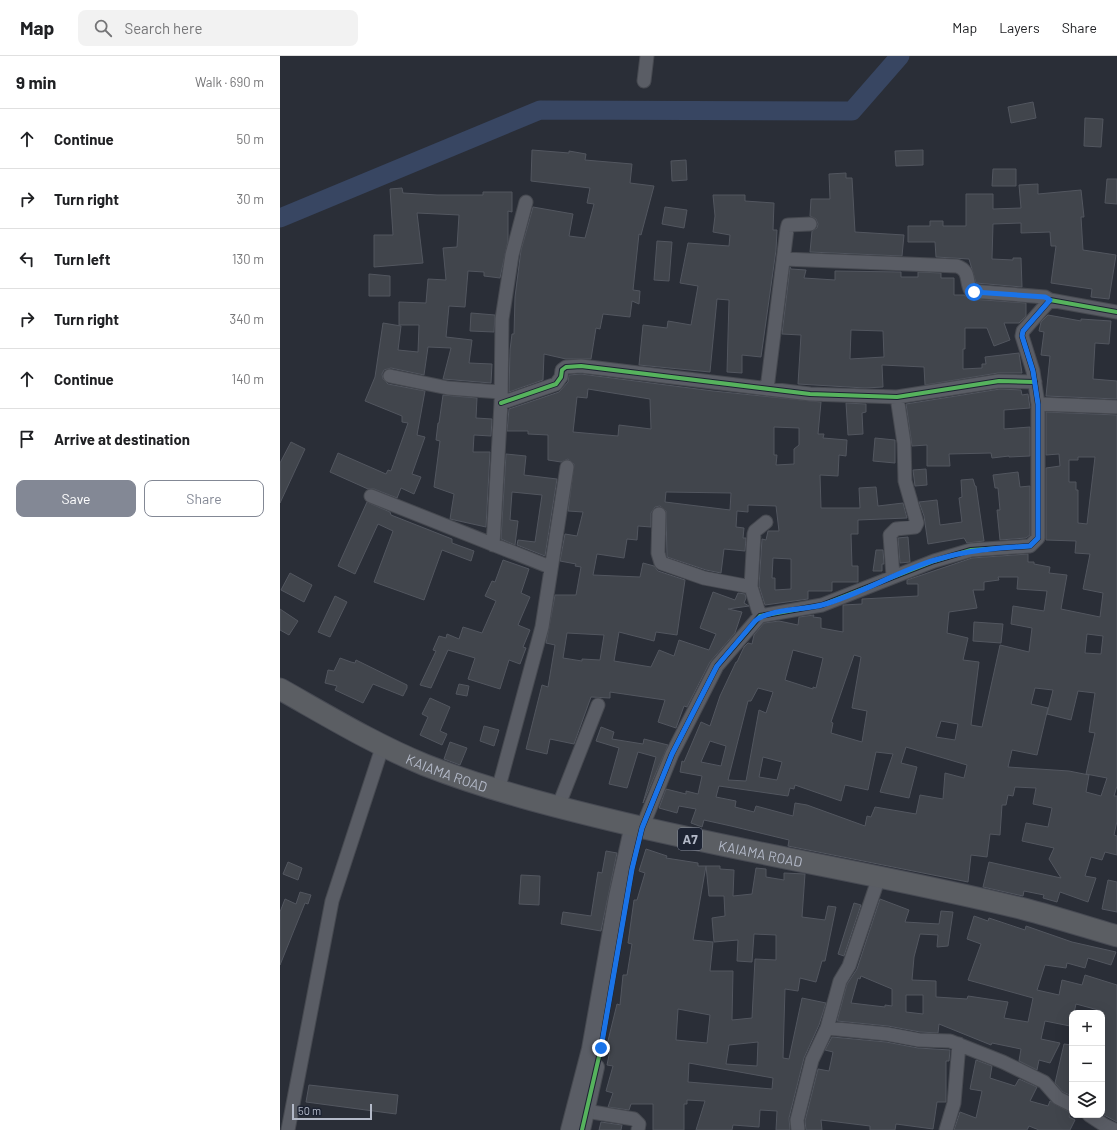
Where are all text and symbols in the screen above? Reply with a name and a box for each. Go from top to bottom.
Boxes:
search box [78,10,358,46]
text: Map [20,16,54,39]
icon: search [92,17,114,39]
text: Search here [124,19,202,37]
text: Map [952,19,977,36]
text: Layers [999,19,1040,36]
text: Share [1062,19,1097,36]
text: 9 min [16,72,56,92]
text: Walk · 690 m [195,74,264,90]
icon: ahead [16,128,38,150]
text: Continue [54,130,114,148]
text: 50 m [237,131,264,147]
icon: right [16,188,38,210]
text: Turn right [54,190,119,208]
text: 30 m [237,191,264,207]
icon: left [16,248,38,270]
text: Turn left [54,250,110,268]
text: 130 m [232,251,264,267]
route start [965,283,983,301]
icon: right [16,308,38,330]
text: Turn right [54,310,119,328]
text: 340 m [229,311,264,327]
icon: ahead [16,368,38,390]
text: Continue [54,370,114,388]
text: 140 m [232,371,264,387]
icon: arrive [16,428,38,450]
text: Arrive at destination [54,430,190,448]
button: Save [16,480,136,517]
button: Share [144,480,264,517]
street label: KAIAMA ROAD [404,749,490,795]
road number: A7 [678,828,702,850]
street label: KAIAMA ROAD [717,836,804,870]
map controls [1069,1010,1105,1118]
button: + [1069,1010,1105,1046]
route end [592,1039,610,1057]
button: − [1069,1046,1105,1082]
button: layers [1069,1082,1105,1118]
scale bar [292,1102,372,1121]
text: 50 m [298,1104,321,1117]

